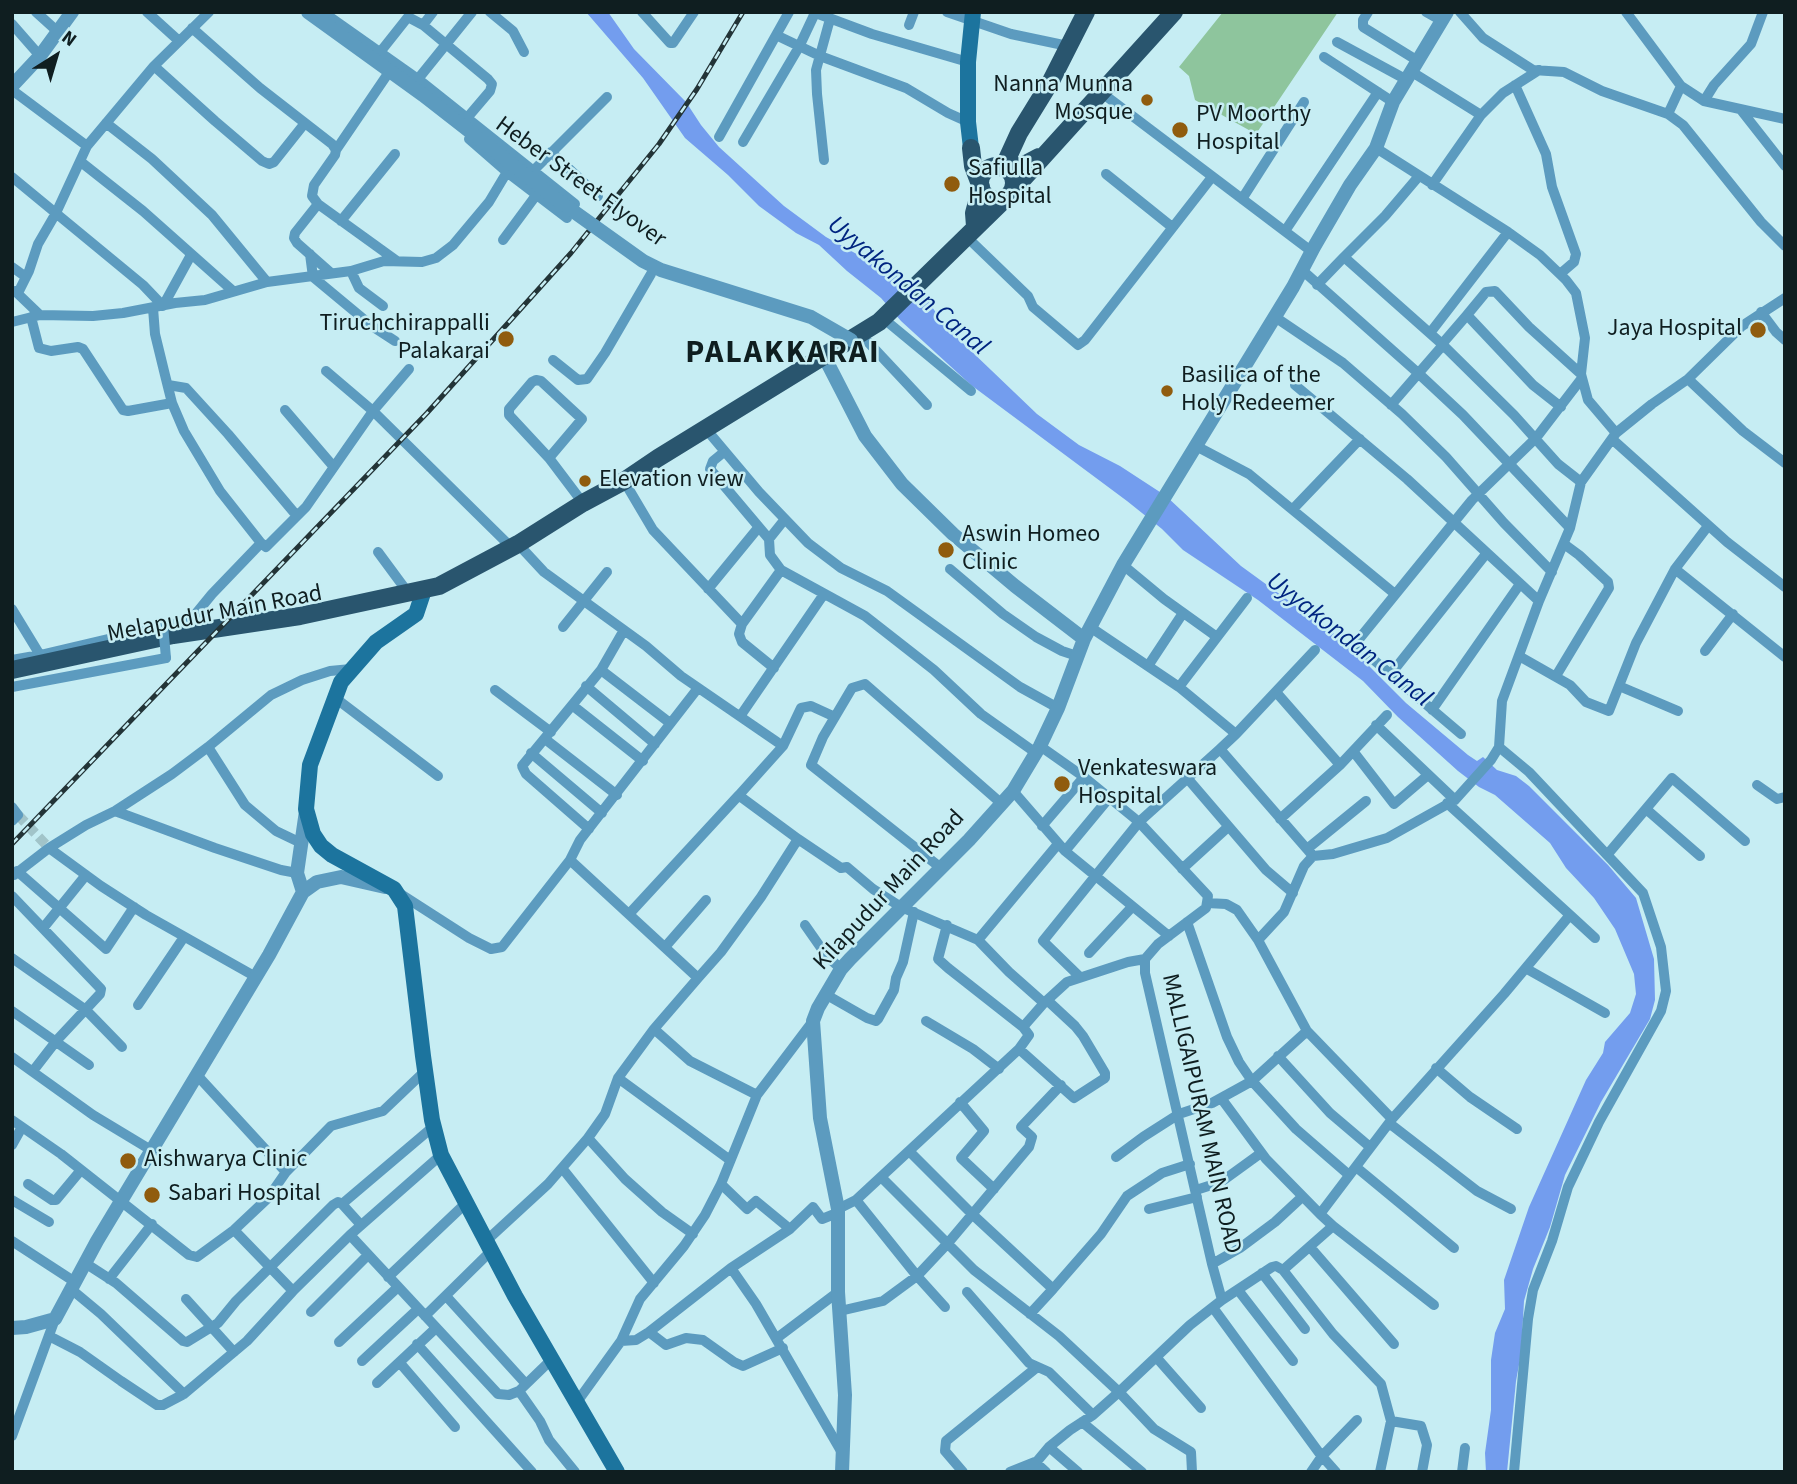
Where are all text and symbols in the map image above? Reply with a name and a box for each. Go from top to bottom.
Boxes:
north arrow [21,21,91,91]
text: N [56,24,82,53]
place label: Nanna Munna Mosque [993,72,1133,128]
marker: Nanna Munna Mosque [1139,92,1155,108]
place label: PV Moorthy Hospital [1196,102,1311,158]
street label: Heber Street Flyover [489,111,671,255]
marker: PV Moorthy Hospital [1170,120,1190,140]
place label: Safiulla Hospital [968,156,1052,212]
marker: Safiulla Hospital [942,174,962,194]
water label: Uyyakondan Canal [820,210,994,364]
place label: Tiruchchirappalli Palakarai [320,311,490,367]
place label: Jaya Hospital [1607,316,1742,344]
marker: Jaya Hospital [1748,320,1768,340]
marker: Tiruchchirappalli Palakarai [496,329,516,349]
district label: PALAKKARAI [687,336,879,374]
place label: Basilica of the Holy Redeemer [1181,363,1334,419]
marker: Basilica of the Holy Redeemer [1159,383,1175,399]
place label: Elevation view [599,467,744,495]
marker: Elevation view [577,473,593,489]
place label: Aswin Homeo Clinic [962,522,1100,578]
marker: Aswin Homeo Clinic [936,540,956,560]
water label: Uyyakondan Canal [1259,567,1437,715]
street label: Melapudur Main Road [105,580,325,650]
place label: Venkateswara Hospital [1078,756,1217,812]
marker: Venkateswara Hospital [1052,774,1072,794]
street label: Kilapudur Main Road [808,805,972,977]
street label: MALLIGAIPURAM MAIN ROAD [1154,971,1246,1257]
place label: Aishwarya Clinic [144,1147,307,1175]
marker: Aishwarya Clinic [118,1151,138,1171]
place label: Sabari Hospital [168,1181,321,1209]
marker: Sabari Hospital [142,1185,162,1205]

